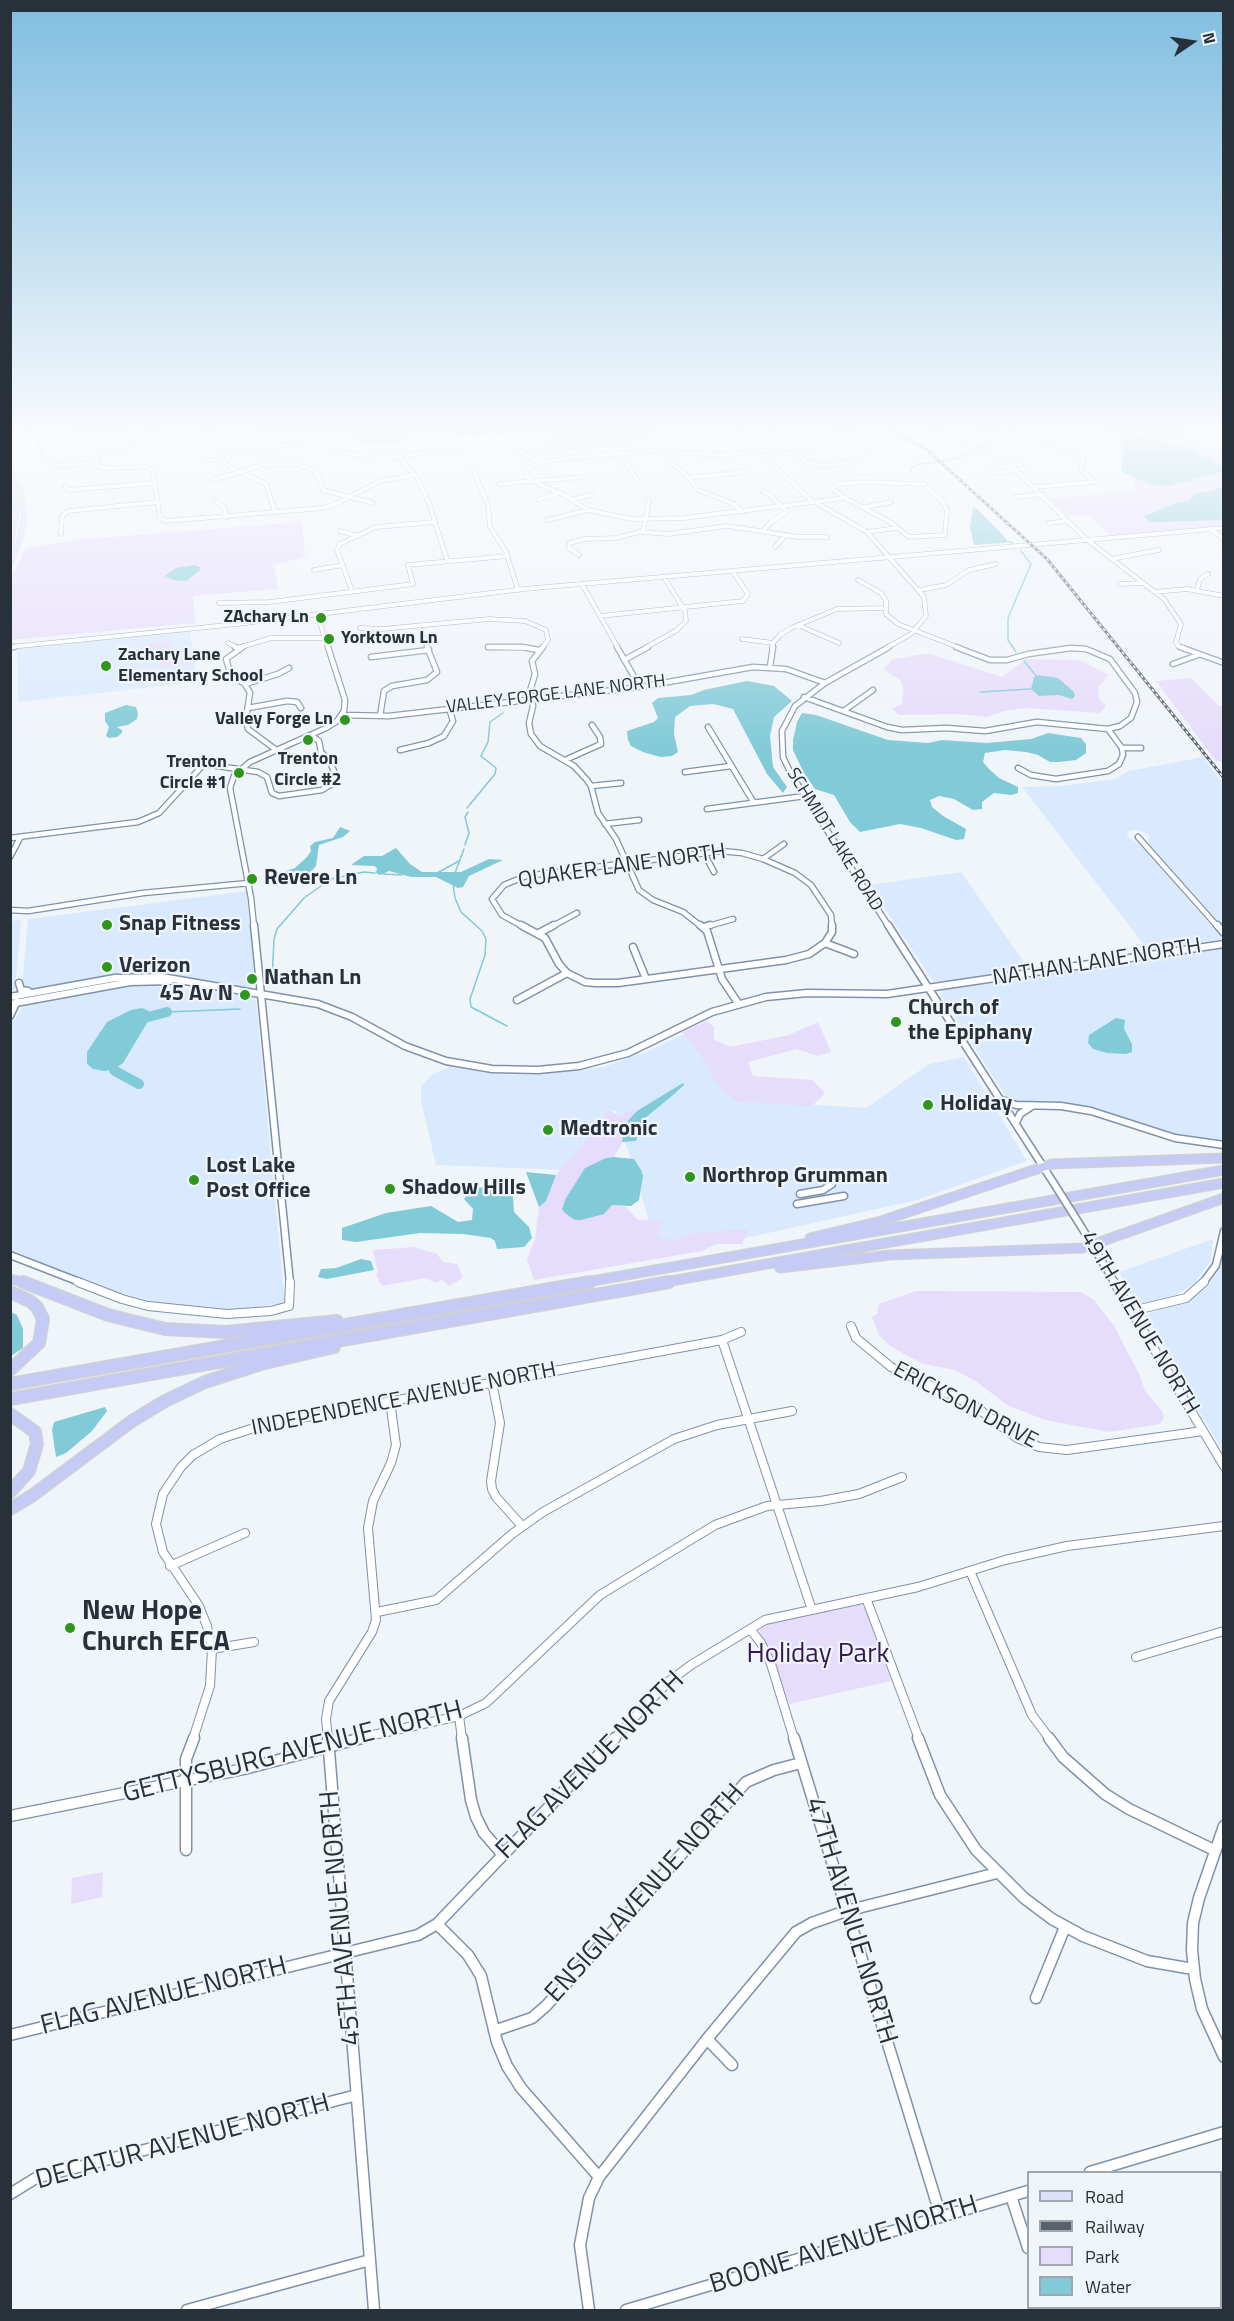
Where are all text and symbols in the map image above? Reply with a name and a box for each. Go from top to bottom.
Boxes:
north arrow [1162,12,1222,72]
text: N [1197,30,1222,46]
place label: ZAchary Ln [223,607,309,629]
marker: ZAchary Ln [314,611,328,625]
place label: Yorktown Ln [341,628,438,650]
marker: Yorktown Ln [322,632,336,646]
place label: Zachary Lane Elementary School [118,645,263,688]
marker: Zachary Lane Elementary School [99,659,113,673]
street label: VALLEY FORGE LANE NORTH [445,671,667,719]
place label: Valley Forge Ln [215,709,333,731]
marker: Valley Forge Ln [338,713,352,727]
marker: Trenton Circle #2 [301,733,315,747]
place label: Trenton Circle #2 [274,749,342,792]
place label: Trenton Circle #1 [160,752,227,795]
street label: SCHMIDT LAKE ROAD [781,765,887,915]
marker: Trenton Circle #1 [232,766,246,780]
street label: QUAKER LANE NORTH [516,839,728,895]
place label: Revere Ln [264,866,357,892]
marker: Revere Ln [245,872,259,886]
place label: Snap Fitness [119,912,241,938]
marker: Snap Fitness [100,918,114,932]
street label: NATHAN LANE NORTH [991,933,1203,993]
place label: Verizon [119,954,191,980]
marker: Verizon [100,960,114,974]
place label: Nathan Ln [264,966,361,992]
marker: Nathan Ln [245,972,259,986]
place label: 45 Av N [160,982,233,1008]
marker: 45 Av N [238,988,252,1002]
place label: Church of the Epiphany [908,996,1032,1048]
marker: Church of the Epiphany [889,1015,903,1029]
place label: Holiday [940,1092,1012,1118]
marker: Holiday [921,1098,935,1112]
place label: Medtronic [560,1117,658,1143]
marker: Medtronic [541,1123,555,1137]
place label: Lost Lake Post Office [206,1154,311,1206]
place label: Northrop Grumman [702,1164,888,1190]
marker: Northrop Grumman [683,1170,697,1184]
marker: Lost Lake Post Office [187,1173,201,1187]
place label: Shadow Hills [402,1176,526,1202]
marker: Shadow Hills [383,1182,397,1196]
street label: 49TH AVENUE NORTH [1074,1227,1204,1419]
street label: ERICKSON DRIVE [888,1357,1042,1455]
street label: INDEPENDENCE AVENUE NORTH [250,1358,558,1442]
place label: New Hope Church EFCA [82,1596,230,1659]
marker: New Hope Church EFCA [63,1621,77,1635]
park label: Holiday Park [747,1639,889,1671]
street label: FLAG AVENUE NORTH [490,1665,692,1867]
street label: GETTYSBURG AVENUE NORTH [120,1695,466,1811]
street label: ENSIGN AVENUE NORTH [539,1778,753,2010]
street label: 45TH AVENUE NORTH [315,1789,369,2047]
street label: 47TH AVENUE NORTH [797,1794,903,2048]
street label: FLAG AVENUE NORTH [37,1951,291,2043]
street label: DECATUR AVENUE NORTH [32,2088,334,2198]
legend [1027,2171,1222,2309]
text: Road [1085,2183,1124,2210]
street label: BOONE AVENUE NORTH [706,2190,982,2302]
text: Railway [1085,2213,1144,2240]
text: Park [1085,2243,1119,2270]
text: Water [1085,2273,1131,2300]

